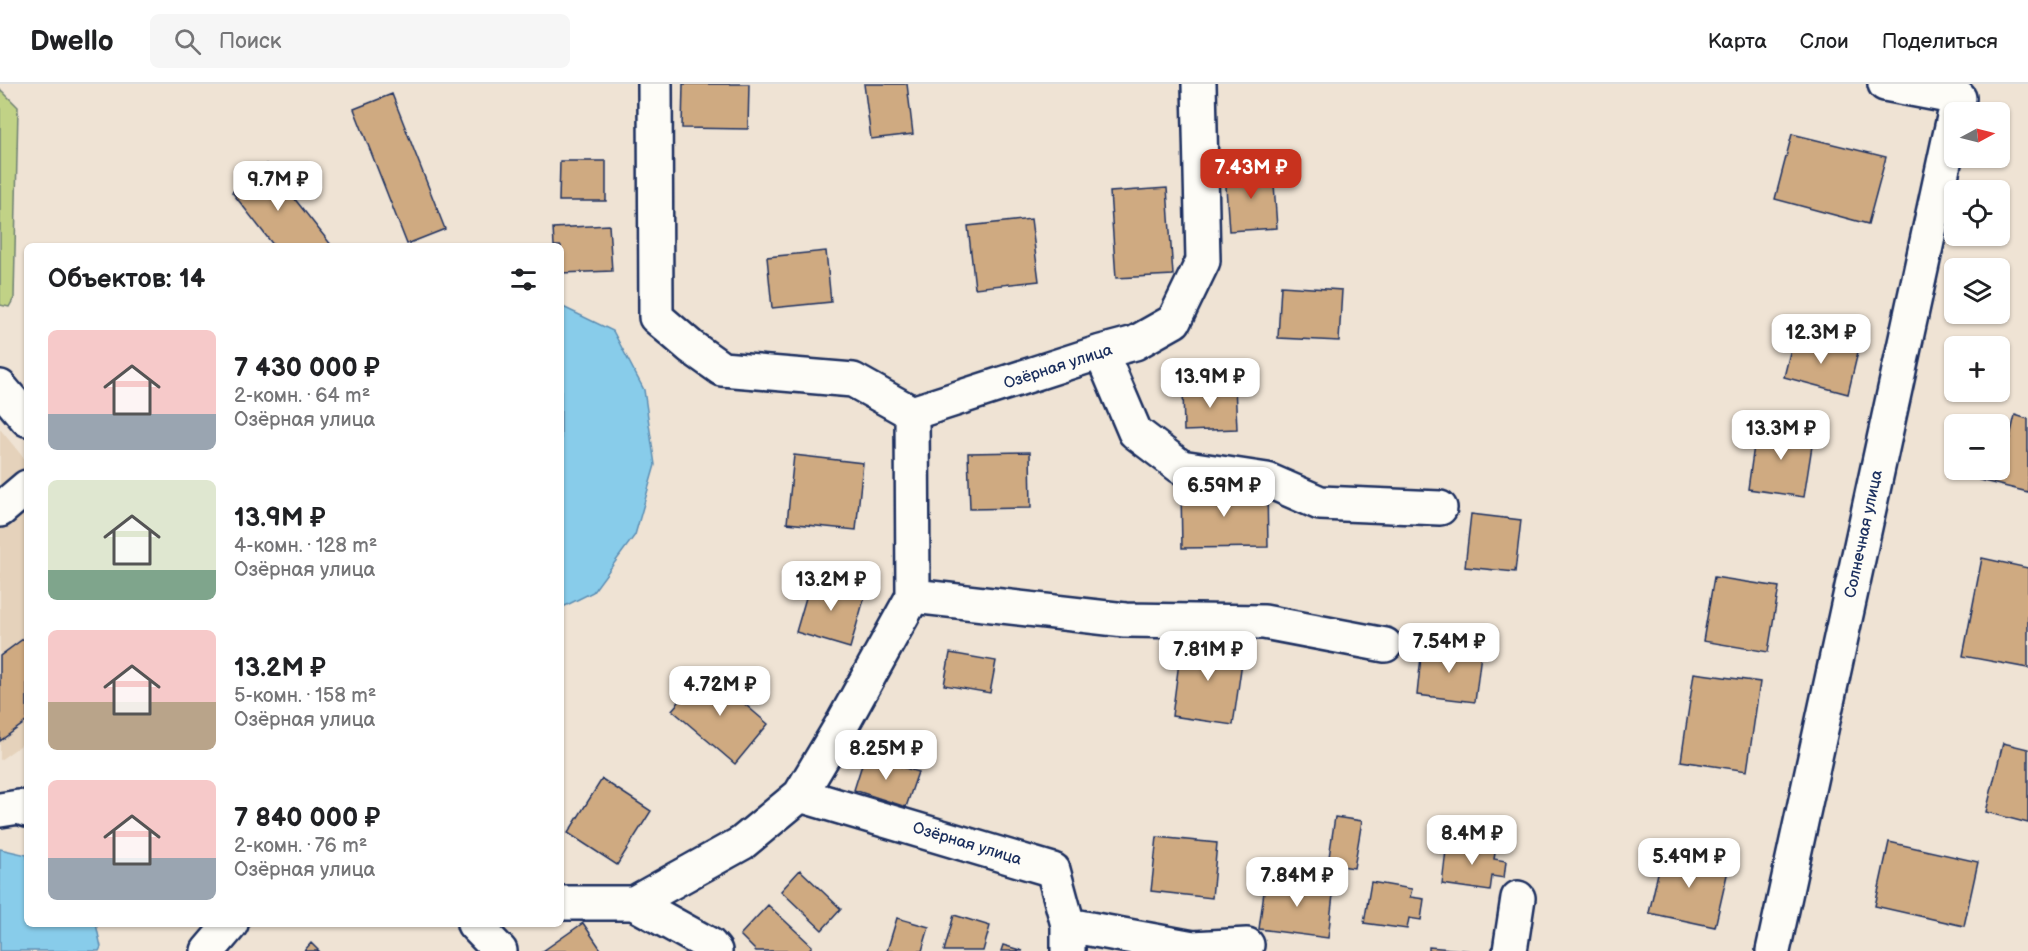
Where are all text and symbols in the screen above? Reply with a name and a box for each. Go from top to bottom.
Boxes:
search box [150,14,570,68]
text: Dwello [30,25,114,58]
icon: search [171,25,204,58]
text: Поиск [219,28,281,55]
text: Карта [1708,29,1767,54]
text: Слои [1800,29,1849,54]
text: Поделиться [1882,29,1998,54]
north arrow [1944,102,2010,168]
map controls [1944,102,2010,480]
pin: 7.43M ₽ [1196,149,1306,200]
text: 7.43M ₽ [1214,156,1288,180]
pin: 9.7M ₽ [229,161,327,212]
text: 9.7M ₽ [247,168,309,192]
button: locate [1944,180,2010,246]
button: layers [1944,258,2010,324]
icon: filters [507,263,540,296]
text: Объектов: 14 [48,264,205,295]
pin: 12.3M ₽ [1766,314,1876,365]
text: 12.3M ₽ [1786,321,1856,345]
button: + [1944,336,2010,402]
street label: Озёрная улица [1001,340,1115,393]
text: 7 430 000 ₽ [234,353,380,384]
icon: home [96,354,168,426]
pin: 13.9M ₽ [1155,358,1265,409]
text: 13.9M ₽ [1175,365,1245,389]
text: 2-комн. · 64 m² [234,384,370,408]
text: Озёрная улица [234,408,375,432]
pin: 13.3M ₽ [1726,410,1836,461]
button: − [1944,414,2010,480]
text: 13.3M ₽ [1746,417,1816,441]
pin: 6.59M ₽ [1169,467,1279,518]
street label: Солнечная улица [1841,468,1887,600]
text: 6.59M ₽ [1187,474,1261,498]
text: 13.9M ₽ [234,503,326,534]
icon: home [96,504,168,576]
text: 4-комн. · 128 m² [234,534,377,558]
text: Озёрная улица [234,558,375,582]
pin: 13.2M ₽ [776,561,886,612]
text: 13.2M ₽ [796,568,866,592]
pin: 7.54M ₽ [1394,623,1504,674]
text: 7.54M ₽ [1412,630,1486,654]
pin: 7.81M ₽ [1153,631,1263,682]
text: 7.81M ₽ [1173,638,1243,662]
text: 13.2M ₽ [234,653,326,684]
icon: home [96,654,168,726]
pin: 4.72M ₽ [665,666,775,717]
text: 4.72M ₽ [683,673,757,697]
text: 5-комн. · 158 m² [234,684,376,708]
text: Озёрная улица [234,708,375,732]
pin: 8.25M ₽ [831,730,941,781]
text: 8.25M ₽ [849,737,923,761]
text: 7 840 000 ₽ [234,803,380,834]
icon: home [96,804,168,876]
pin: 8.4M ₽ [1423,815,1521,866]
street label: Озёрная улица [910,818,1024,870]
text: 8.4M ₽ [1441,822,1503,846]
text: 2-комн. · 76 m² [234,834,367,858]
pin: 5.49M ₽ [1634,838,1744,889]
text: 5.49M ₽ [1652,845,1726,869]
pin: 7.84M ₽ [1242,857,1352,908]
text: Озёрная улица [234,858,375,882]
text: 7.84M ₽ [1260,864,1334,888]

